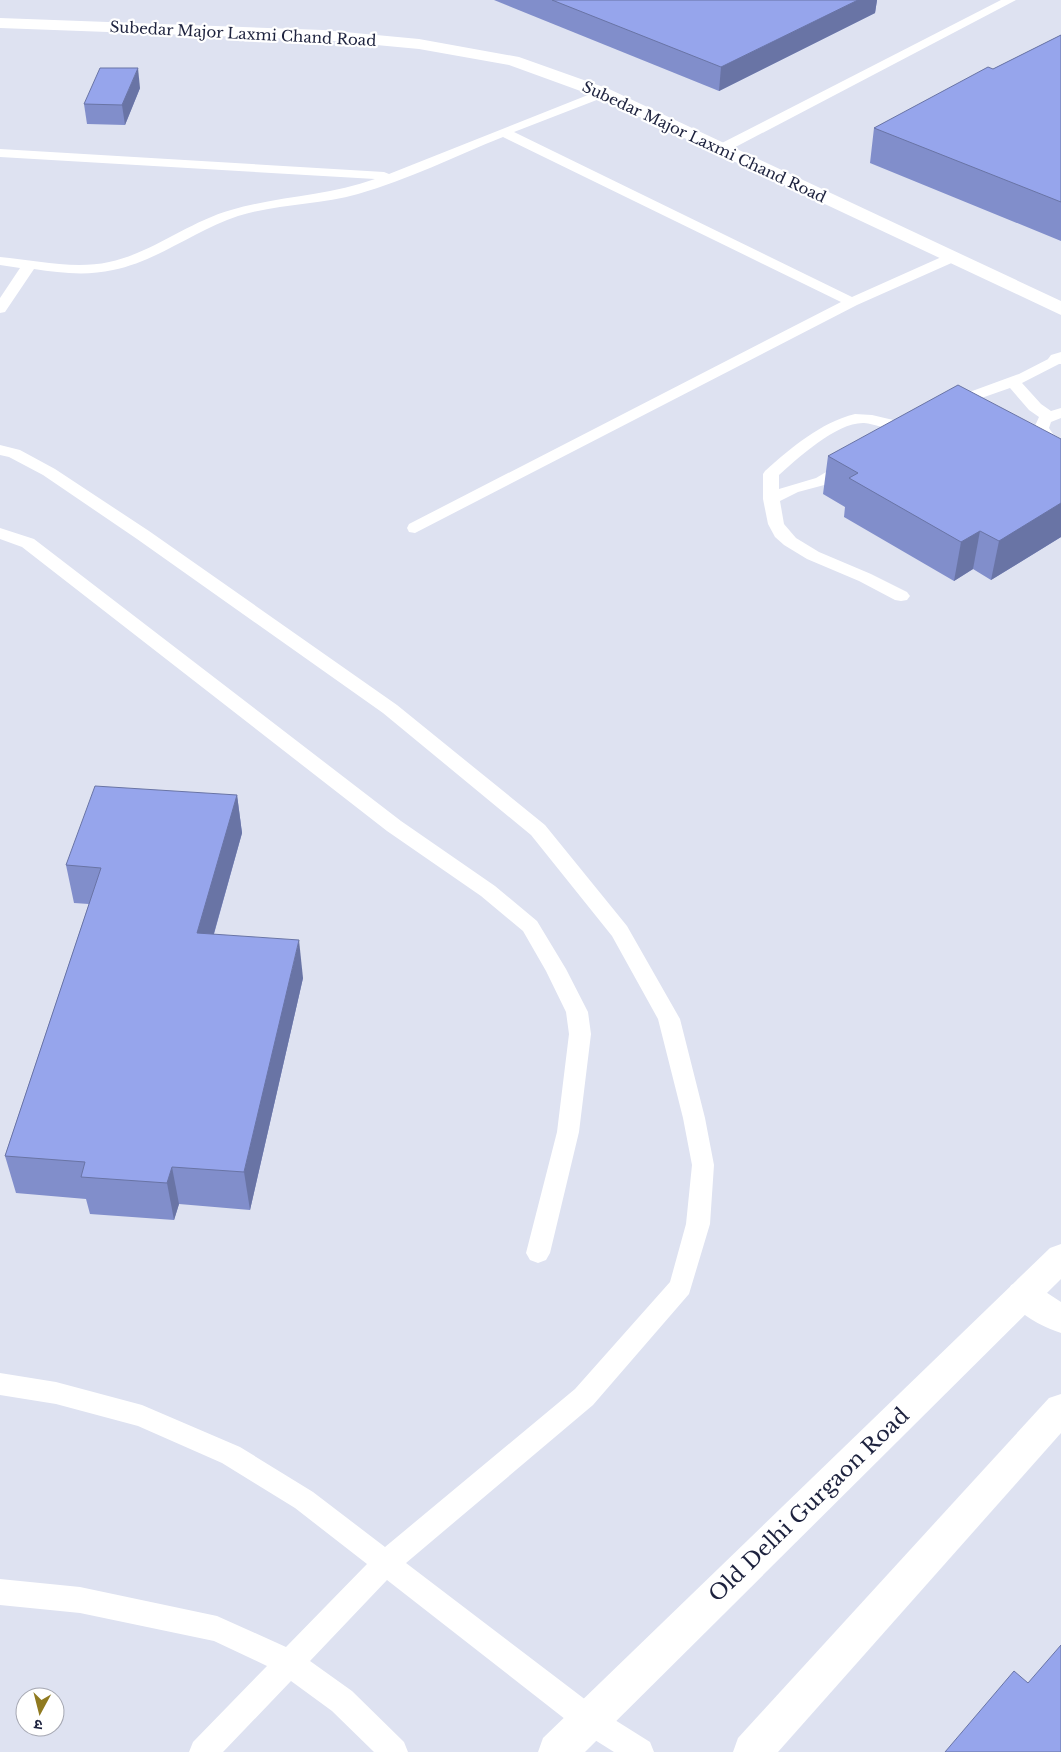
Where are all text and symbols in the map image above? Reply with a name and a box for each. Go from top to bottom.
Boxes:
street label: Subedar Major Laxmi Chand Road [109,17,377,50]
street label: Subedar Major Laxmi Chand Road [579,77,829,207]
street label: Old Delhi Gurgaon Road [703,1402,915,1608]
north arrow [15,1687,65,1737]
text: उ [32,1715,44,1734]

